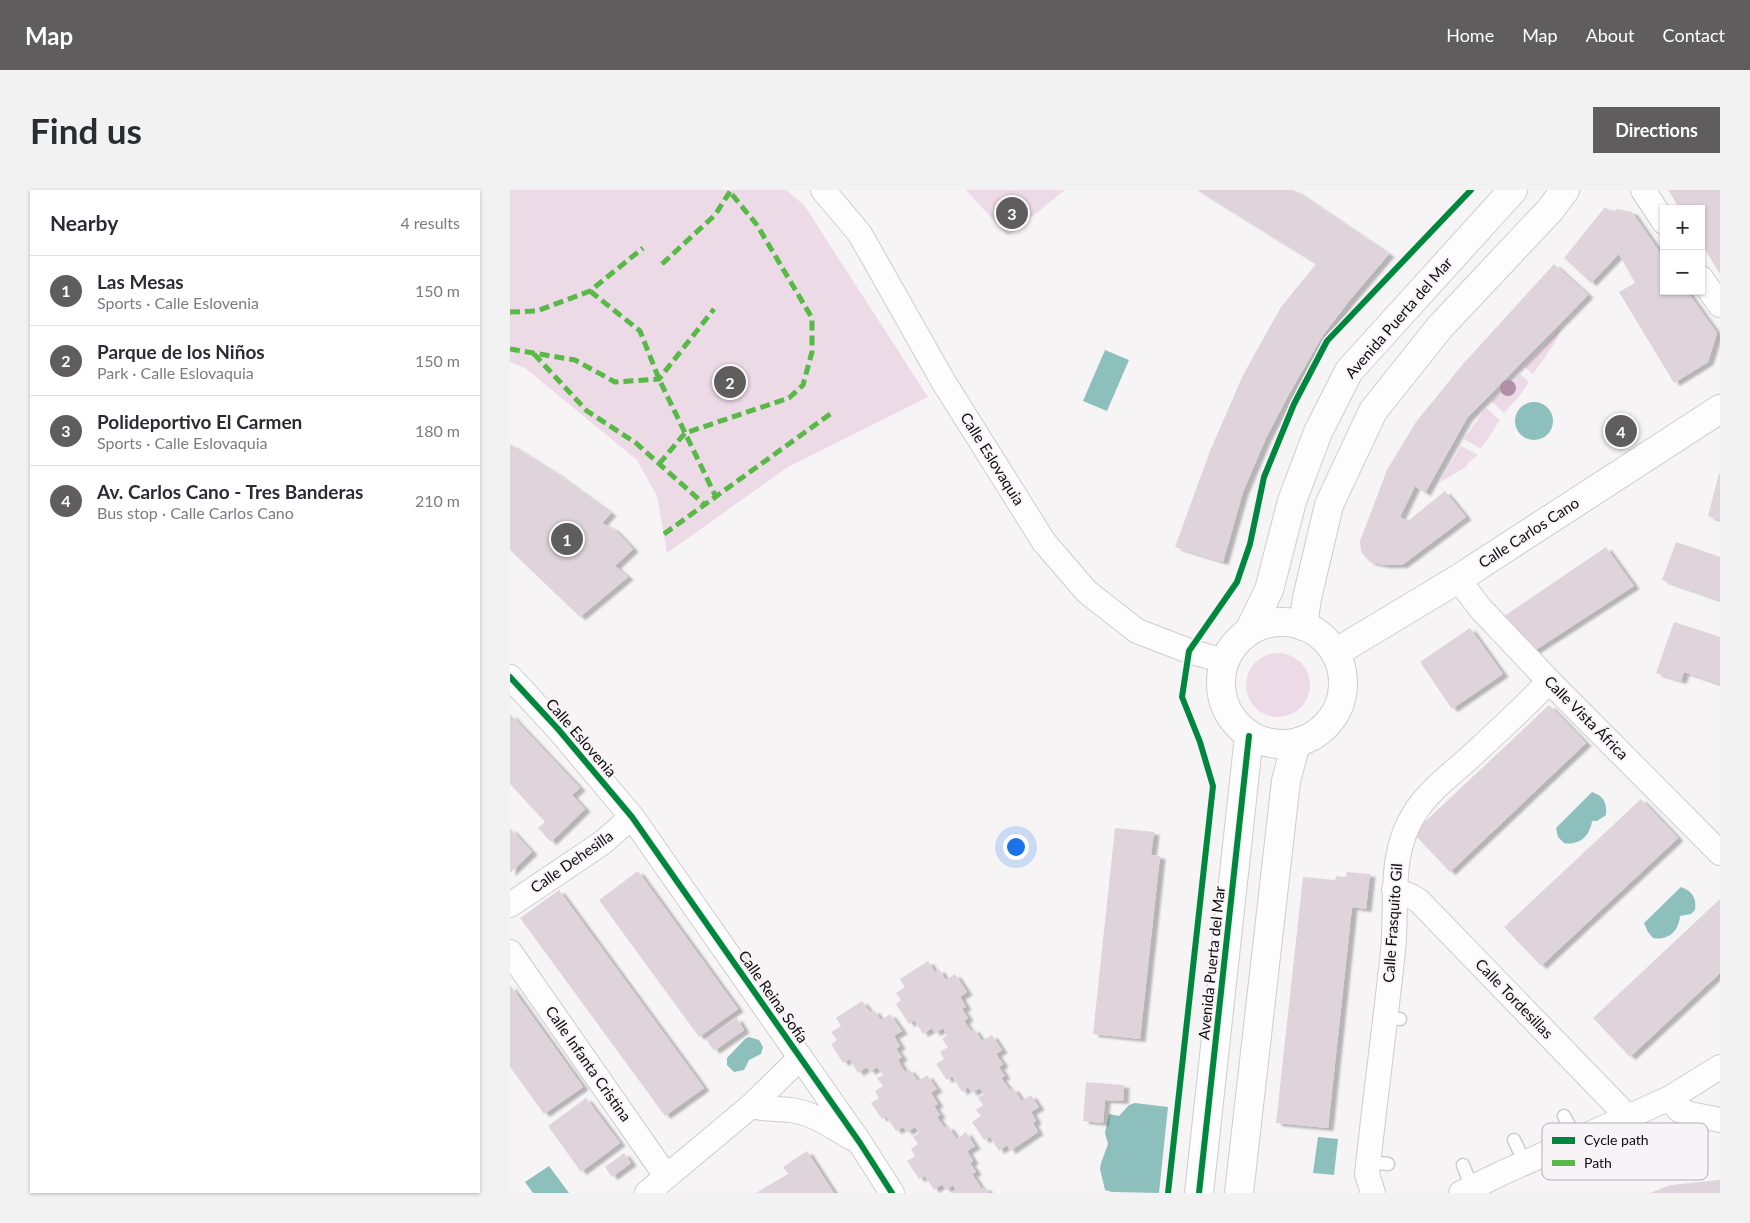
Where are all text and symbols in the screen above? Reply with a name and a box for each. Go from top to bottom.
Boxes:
text: Map [25,21,73,50]
text: Home [1446,24,1494,46]
text: Map [1522,24,1558,46]
text: About [1586,24,1635,46]
text: Contact [1663,24,1725,46]
button: Directions [1593,107,1720,153]
text: Find us [30,109,142,151]
pin: 3 [996,194,1028,232]
map controls [1660,205,1705,295]
button: + [1660,205,1705,250]
text: Nearby [50,210,118,235]
text: 4 results [400,213,460,232]
button: − [1660,250,1705,295]
street label: Avenida Puerta del Mar [1341,253,1456,381]
text: Las Mesas [97,270,184,293]
text: 1 [61,281,71,300]
text: 150 m [415,281,460,300]
text: Sports · Calle Eslovenia [97,293,259,312]
text: Parque de los Niños [97,340,265,363]
text: 2 [61,351,71,370]
text: 150 m [415,351,460,370]
text: Park · Calle Eslovaquia [97,363,254,382]
pin: 2 [714,363,746,401]
street label: Calle Eslovaquia [957,409,1029,508]
text: Polideportivo El Carmen [97,410,302,433]
pin: 4 [1605,412,1637,450]
text: 3 [61,421,71,440]
text: 180 m [415,421,460,440]
text: Sports · Calle Eslovaquia [97,433,268,452]
text: Av. Carlos Cano - Tres Banderas [97,480,363,503]
text: 4 [61,491,71,510]
text: 210 m [415,491,460,510]
street label: Calle Carlos Cano [1475,493,1582,571]
text: Bus stop · Calle Carlos Cano [97,503,294,522]
pin: 1 [551,520,583,558]
street label: Calle Vista África [1541,672,1632,763]
street label: Calle Eslovenia [543,694,621,780]
street label: Calle Dehesilla [527,826,616,896]
your location [1003,834,1029,860]
street label: Calle Frasquito Gil [1379,863,1405,983]
street label: Avenida Puerta del Mar [1194,885,1228,1041]
street label: Calle Reina Sofía [735,947,812,1046]
street label: Calle Tordesillas [1472,955,1557,1042]
street label: Calle Infanta Cristina [542,1002,635,1125]
legend [1542,1123,1708,1180]
text: Cycle path [1584,1131,1649,1148]
text: Path [1584,1154,1612,1171]

